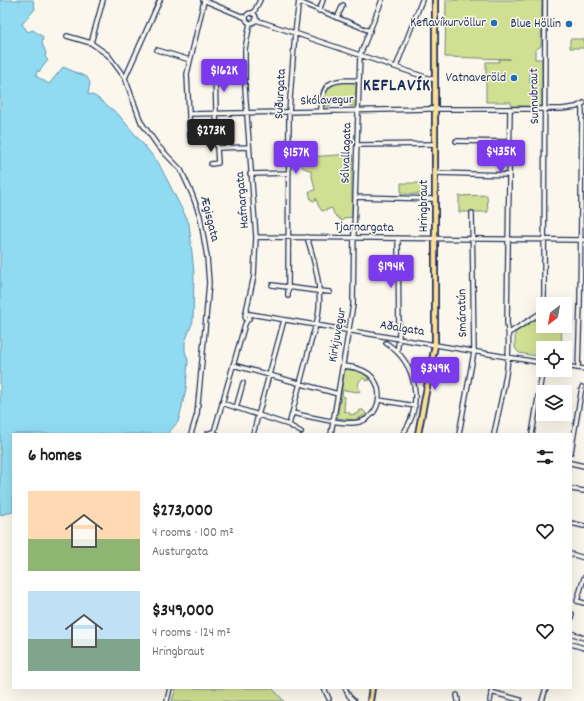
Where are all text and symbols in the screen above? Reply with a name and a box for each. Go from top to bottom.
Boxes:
place label: Keflavíkurvöllur [410,14,486,33]
place label: Blue Höllin [510,15,561,34]
marker: Keflavíkurvöllur [489,18,499,28]
marker: Blue Höllin [564,19,574,29]
pin: $162K [196,59,252,93]
text: $162K [210,62,238,81]
street label: Suðurgata [270,67,292,120]
street label: Sunnubraut [525,68,545,124]
place label: Vatnaveröld [446,69,506,88]
marker: Vatnaveröld [509,73,519,83]
district label: KEFLAVÍK [363,75,431,99]
street label: Skólavegur [300,91,354,111]
pin: $273K [183,119,239,153]
street label: Sólvallagata [336,121,358,184]
text: $273K [196,122,226,141]
pin: $435K [473,140,529,174]
pin: $157K [268,141,324,175]
text: $435K [486,143,516,162]
text: $157K [283,144,309,163]
street label: Hafnargata [231,170,255,229]
street label: Hringbraut [415,180,434,232]
street label: Ægisgata [194,194,224,245]
street label: Tjarnargata [334,218,395,238]
pin: $194K [363,255,419,289]
text: $194K [378,258,404,277]
street label: Smáratún [453,289,473,337]
north arrow [536,297,572,333]
map controls [536,297,572,421]
street label: Kirkjuvegur [324,306,352,364]
street label: Aðalgata [378,316,427,342]
button: locate [536,341,572,377]
pin: $349K [407,357,463,391]
text: $349K [420,360,450,379]
button: layers [536,385,572,421]
text: 6 homes [28,445,82,469]
icon: filters [534,446,556,468]
text: $273,000 [152,500,213,524]
icon: home [60,507,108,555]
icon: heart [534,520,556,542]
text: 4 rooms · 100 m² [152,524,234,543]
text: Austurgata [152,543,208,562]
text: $349,000 [152,600,214,624]
icon: home [60,607,108,655]
icon: heart [534,620,556,642]
text: 4 rooms · 124 m² [152,624,231,643]
text: Hringbraut [152,643,205,662]

